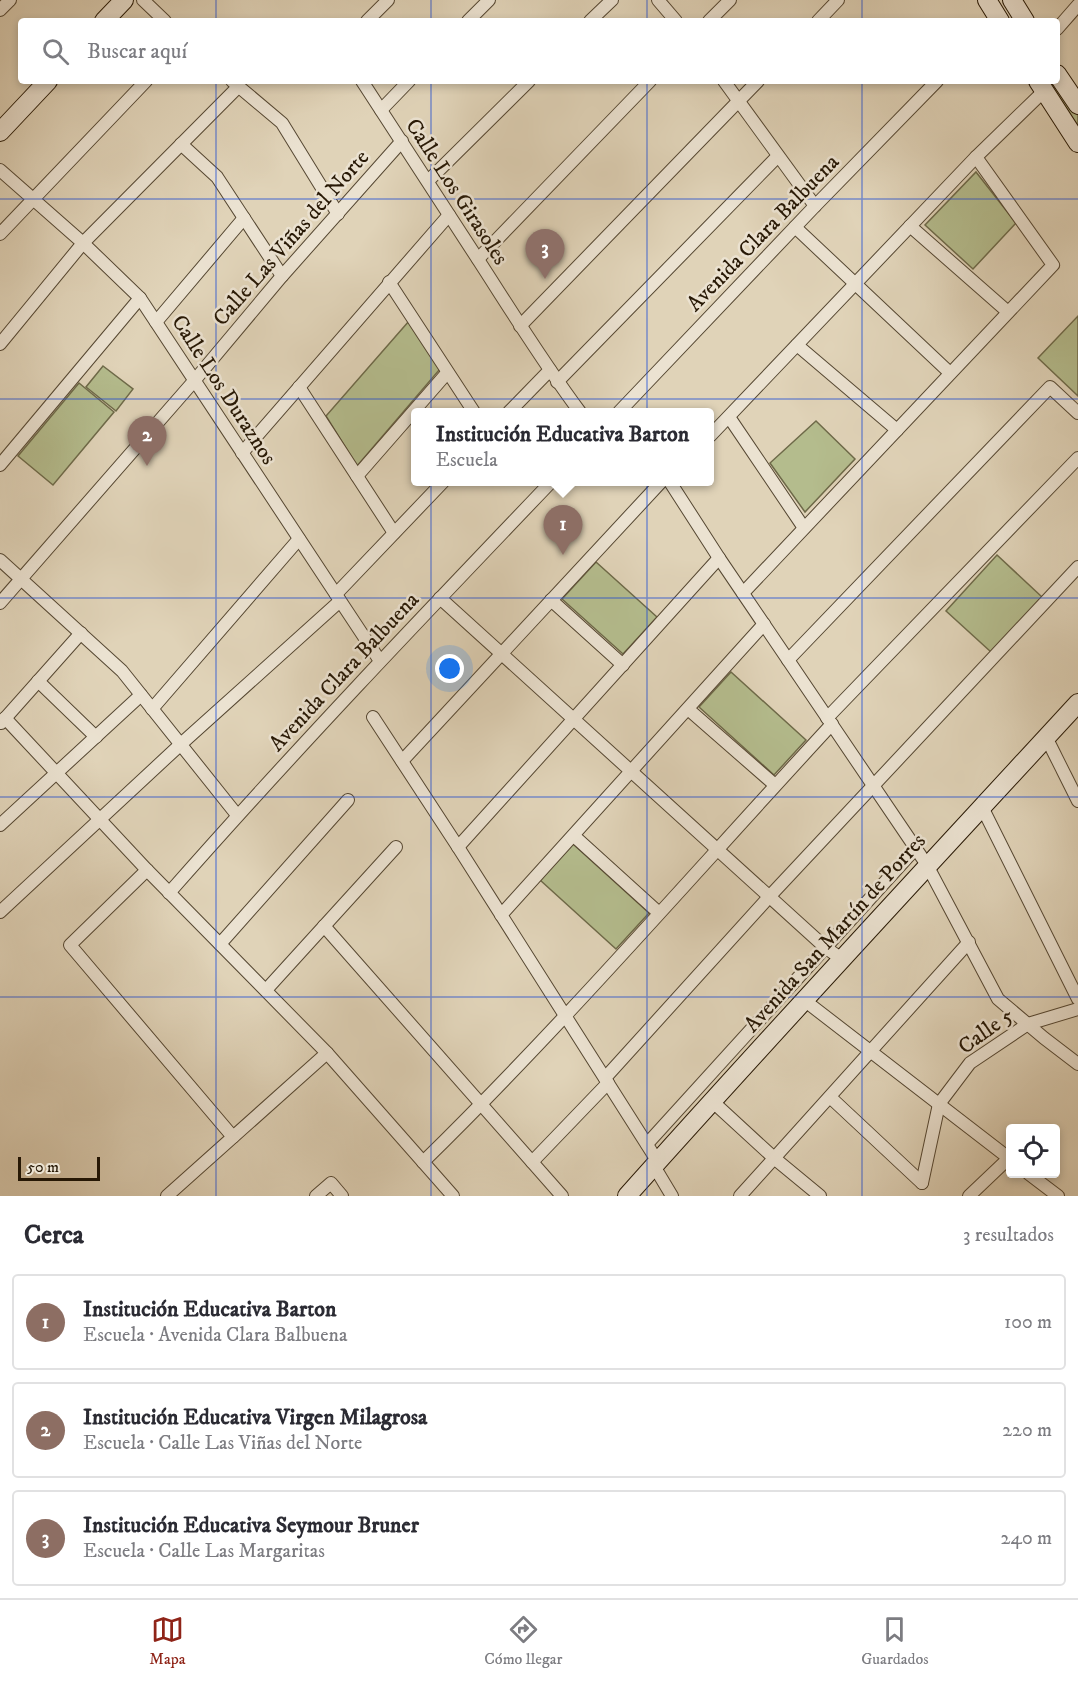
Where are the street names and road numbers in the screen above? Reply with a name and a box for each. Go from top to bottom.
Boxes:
street label: Calle Los Girasoles [399,114,514,270]
street label: Calle Las Viñas del Norte [207,144,375,332]
street label: Avenida Clara Balbuena [681,148,846,317]
street label: Calle Los Duraznos [165,310,282,470]
street label: Avenida Clara Balbuena [263,586,425,757]
street label: Avenida San Martín de Porres [738,828,932,1038]
street label: Calle 5 [953,1002,1019,1060]

